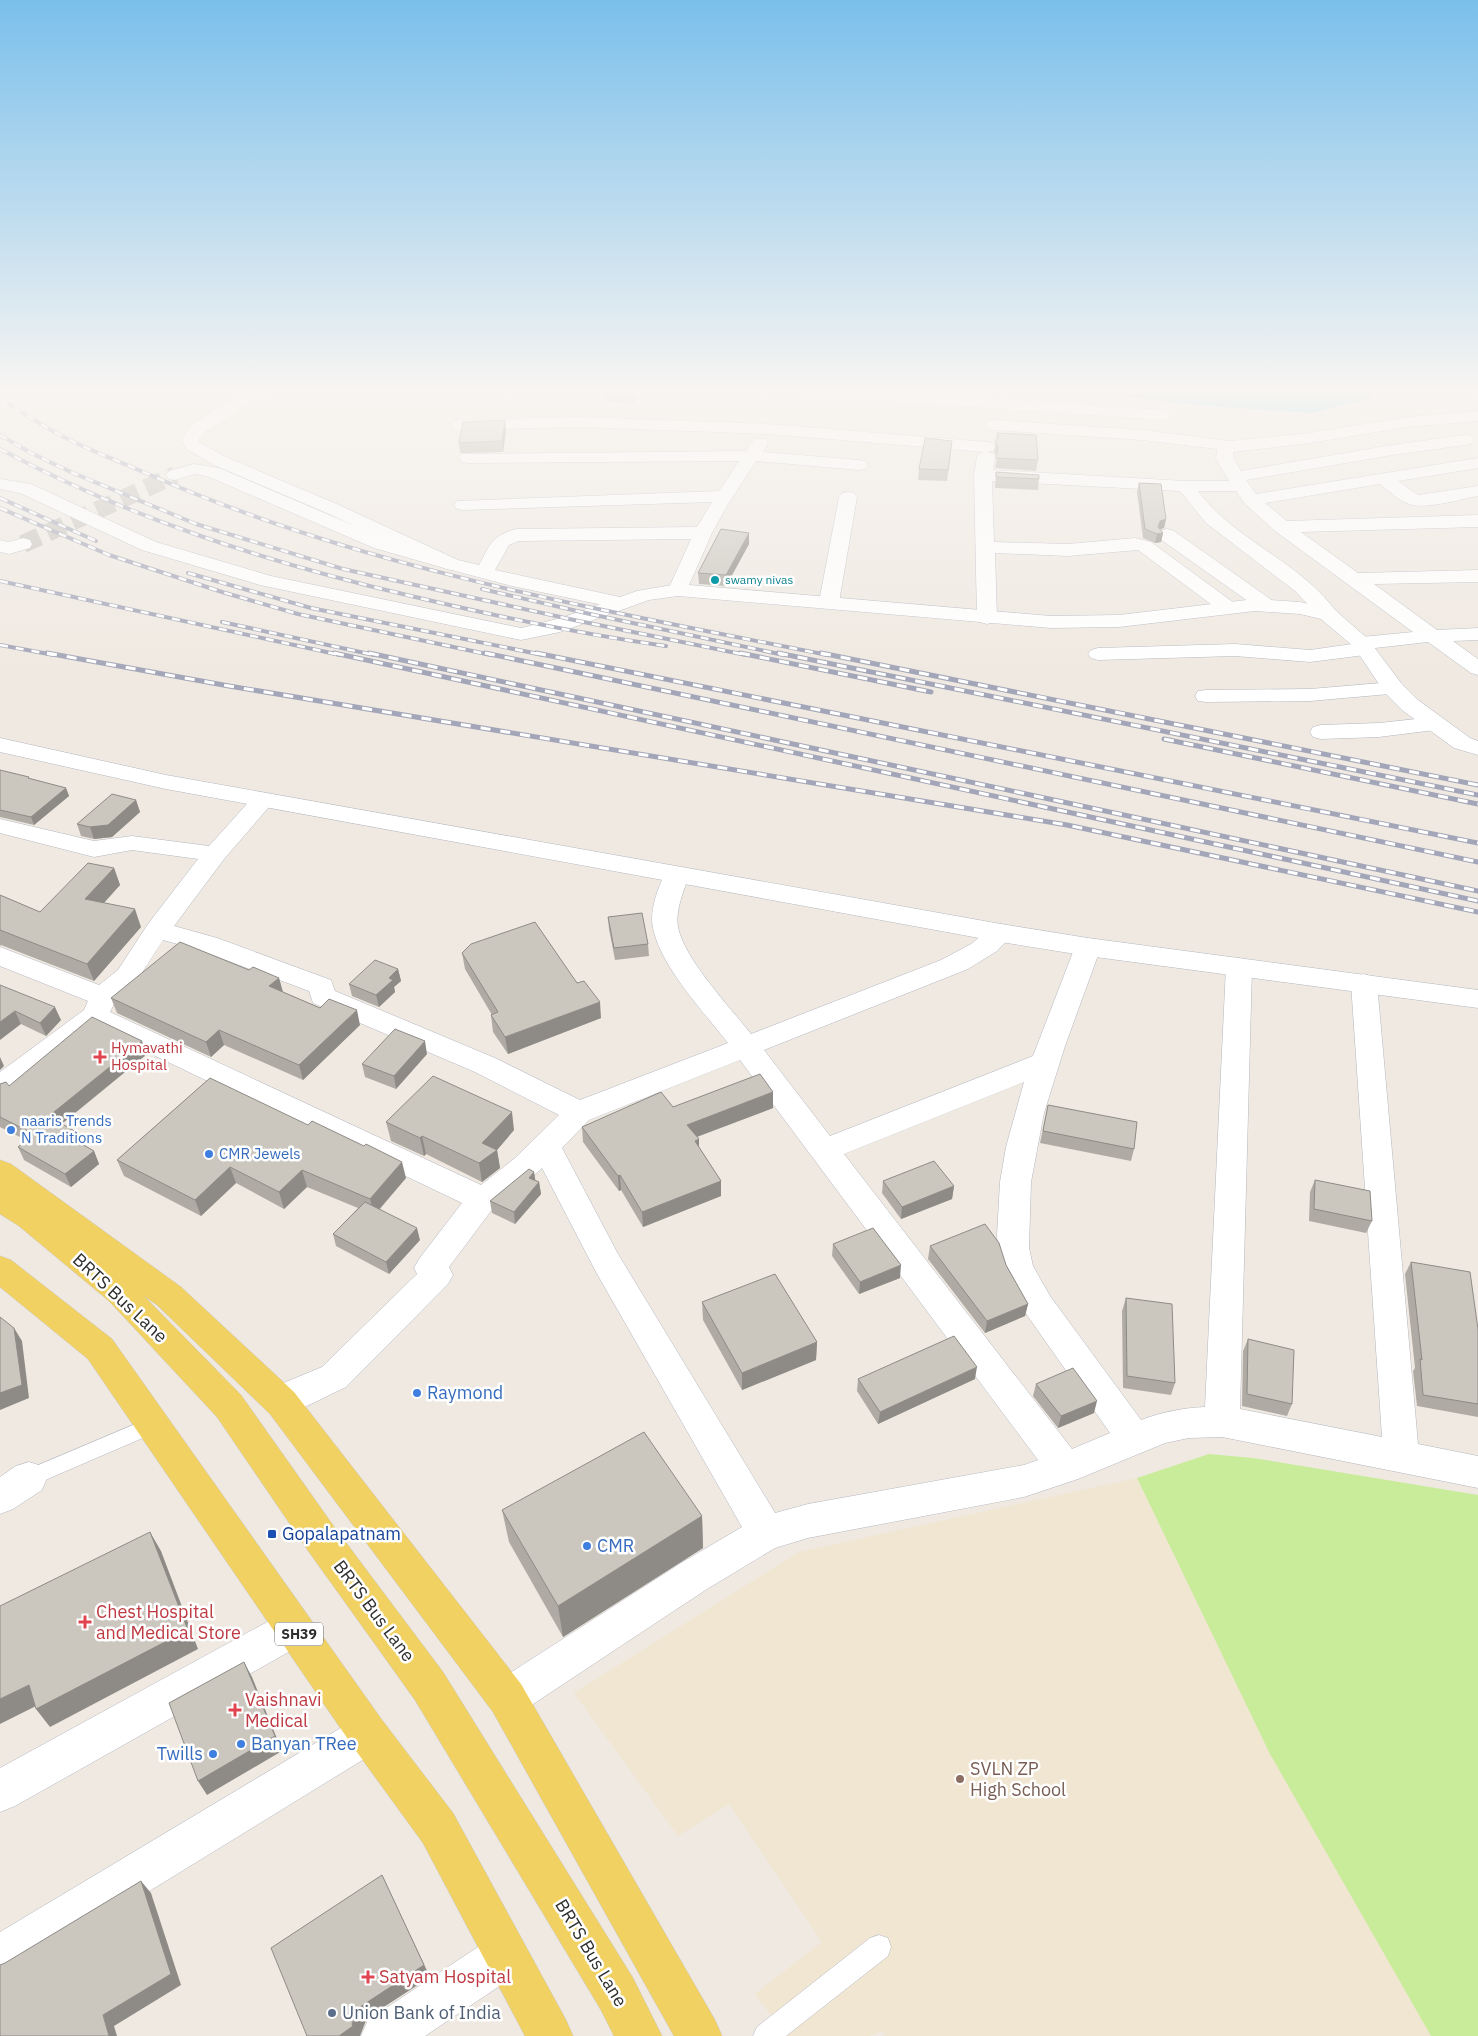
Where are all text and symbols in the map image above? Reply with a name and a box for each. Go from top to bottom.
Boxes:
place label: swamy nivas [725,572,793,587]
marker: swamy nivas [709,574,721,586]
place label: Hymavathi Hospital [111,1038,183,1074]
marker: Hymavathi Hospital [93,1050,107,1064]
place label: naaris Trends N Traditions [21,1111,112,1147]
marker: naaris Trends N Traditions [5,1124,17,1136]
place label: CMR Jewels [219,1144,301,1163]
marker: CMR Jewels [203,1148,215,1160]
street label: BRTS Bus Lane [68,1248,173,1348]
place label: Raymond [427,1381,503,1404]
marker: Raymond [411,1387,423,1399]
place label: Gopalapatnam [282,1522,401,1545]
marker: Gopalapatnam [266,1528,278,1540]
place label: CMR [597,1534,634,1557]
marker: CMR [581,1540,593,1552]
street label: BRTS Bus Lane [329,1555,420,1666]
place label: Chest Hospital and Medical Store [96,1600,241,1644]
marker: Chest Hospital and Medical Store [78,1615,92,1629]
road number: SH39 [275,1622,323,1646]
place label: Vaishnavi Medical [245,1688,322,1732]
marker: Vaishnavi Medical [229,1704,241,1716]
place label: Banyan TRee [251,1732,357,1755]
marker: Banyan TRee [235,1738,247,1750]
place label: Twills [157,1742,203,1765]
marker: Twills [207,1748,219,1760]
place label: SVLN ZP High School [970,1757,1066,1801]
marker: SVLN ZP High School [954,1773,966,1785]
street label: BRTS Bus Lane [550,1895,633,2011]
place label: Satyam Hospital [379,1965,511,1988]
marker: Satyam Hospital [361,1970,375,1984]
place label: Union Bank of India [342,2001,501,2024]
marker: Union Bank of India [326,2007,338,2019]

